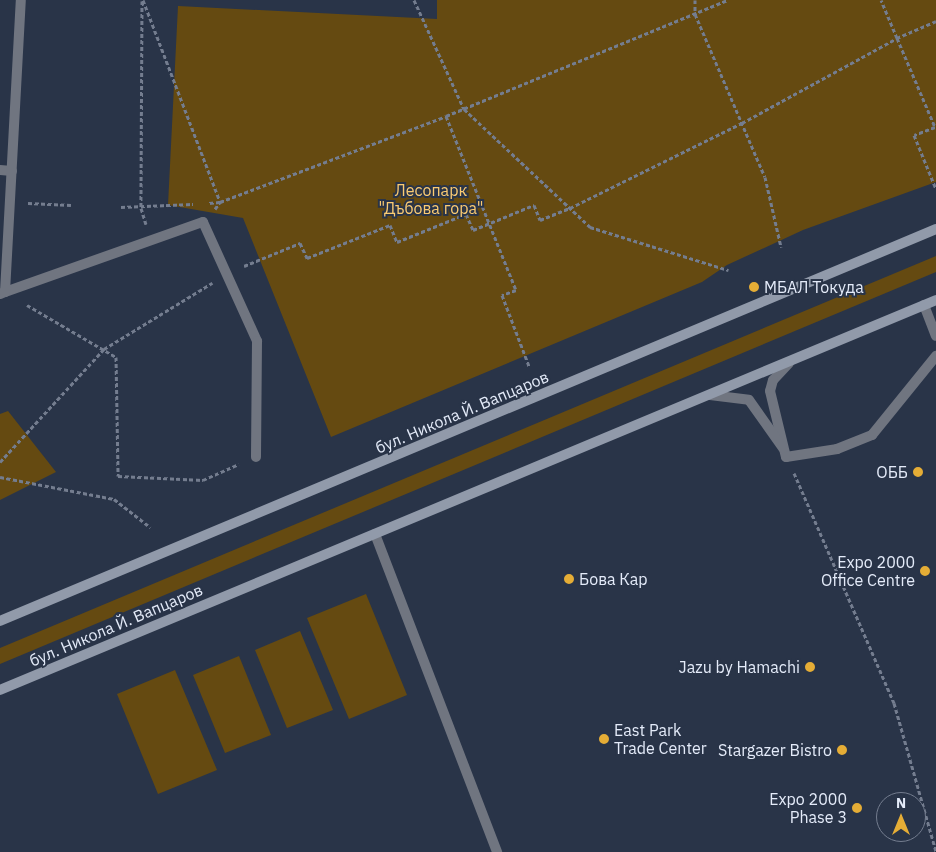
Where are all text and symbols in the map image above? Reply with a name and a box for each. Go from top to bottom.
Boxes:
park label: Лесопарк "Дъбова гора" [378,180,484,218]
place label: МБАЛ Токуда [764,277,864,297]
marker: МБАЛ Токуда [748,281,760,293]
street label: бул. Никола Й. Вапцаров [373,367,551,457]
place label: ОББ [876,462,908,482]
marker: ОББ [912,466,924,478]
place label: Expo 2000 Office Centre [821,552,915,590]
marker: Expo 2000 Office Centre [919,565,931,577]
place label: Бова Кар [579,569,648,589]
marker: Бова Кар [563,573,575,585]
street label: бул. Никола Й. Вапцаров [27,580,205,670]
place label: Jazu by Hamachi [679,657,800,677]
marker: Jazu by Hamachi [804,661,816,673]
place label: East Park Trade Center [614,720,707,758]
marker: East Park Trade Center [598,733,610,745]
place label: Stargazer Bistro [718,740,832,760]
marker: Stargazer Bistro [836,744,848,756]
place label: Expo 2000 Phase 3 [769,789,847,827]
north arrow [876,792,926,842]
text: N [896,794,906,812]
marker: Expo 2000 Phase 3 [851,802,863,814]

